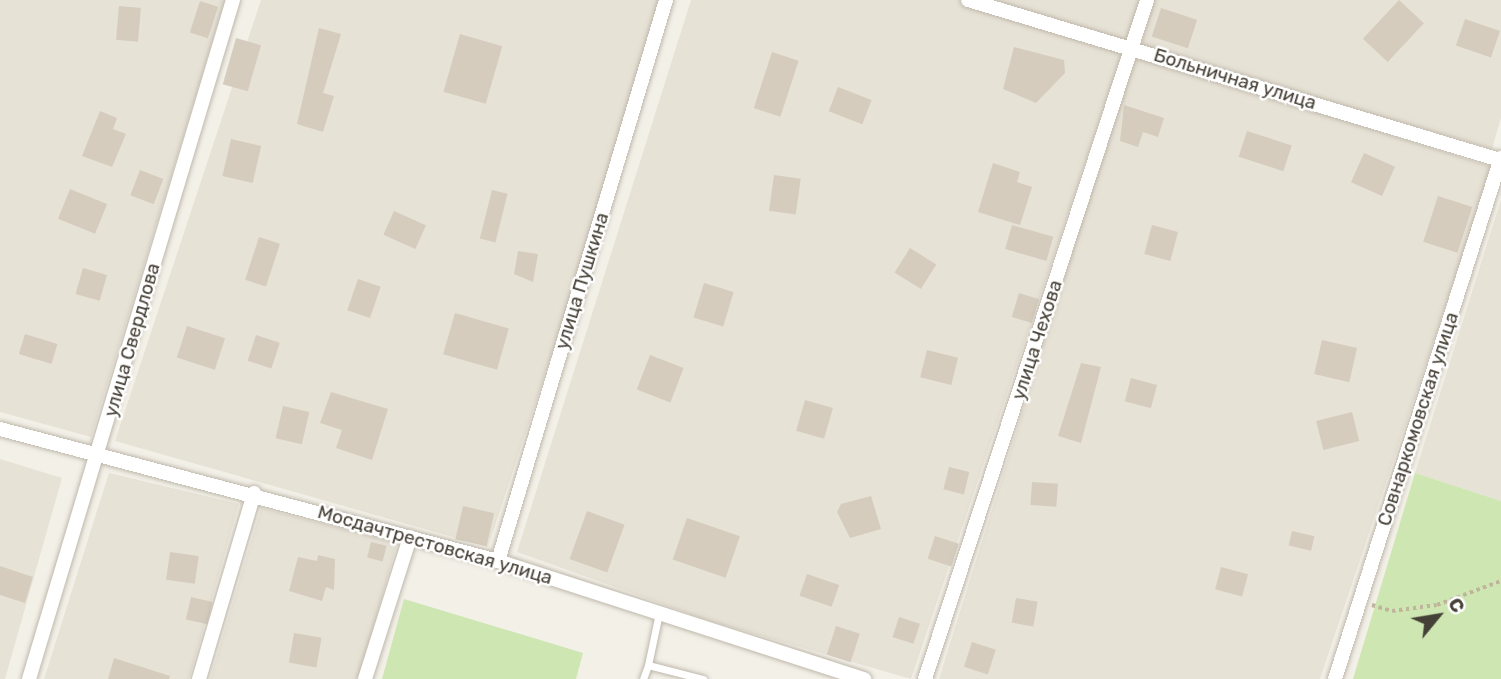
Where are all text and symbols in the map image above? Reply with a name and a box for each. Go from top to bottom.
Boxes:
street label: Больничная улица [1151,43,1319,115]
street label: улица Пушкина [550,210,614,352]
street label: улица Свердлова [99,260,165,420]
street label: улица Чехова [1007,277,1067,403]
street label: Совнаркомовская улица [1373,309,1463,529]
street label: Мосдачтрестовская улица [315,501,555,589]
north arrow [1403,581,1473,651]
text: С [1443,594,1470,617]

